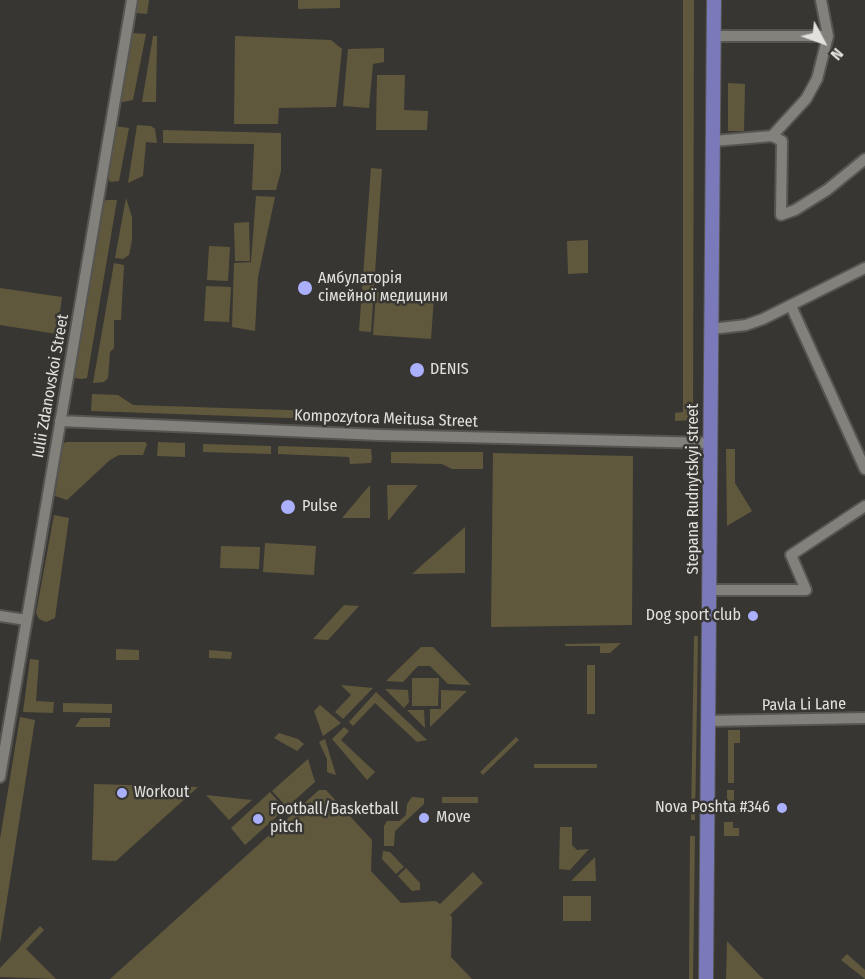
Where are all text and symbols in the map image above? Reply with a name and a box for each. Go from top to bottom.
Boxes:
north arrow [793,12,853,72]
text: N [827,44,847,64]
place label: Амбулаторія сімейної медицини [318,269,448,307]
marker: Амбулаторія сімейної медицини [296,279,314,297]
street label: Iulii Zdanovskoi Street [29,313,73,459]
place label: DENIS [430,360,469,380]
marker: DENIS [408,361,426,379]
street label: Stepana Rudnytskyi street [684,404,704,574]
street label: Kompozytora Meitusa Street [294,406,478,432]
place label: Pulse [302,497,337,517]
marker: Pulse [279,498,297,516]
place label: Dog sport club [646,606,741,626]
marker: Dog sport club [746,609,760,623]
street label: Pavla Li Lane [762,695,846,715]
place label: Workout [134,783,189,803]
marker: Workout [115,786,129,800]
place label: Nova Poshta #346 [655,798,770,818]
place label: Football/Basketball pitch [270,800,399,838]
marker: Nova Poshta #346 [775,801,789,815]
place label: Move [436,808,471,828]
marker: Move [417,811,431,825]
marker: Football/Basketball pitch [251,812,265,826]

